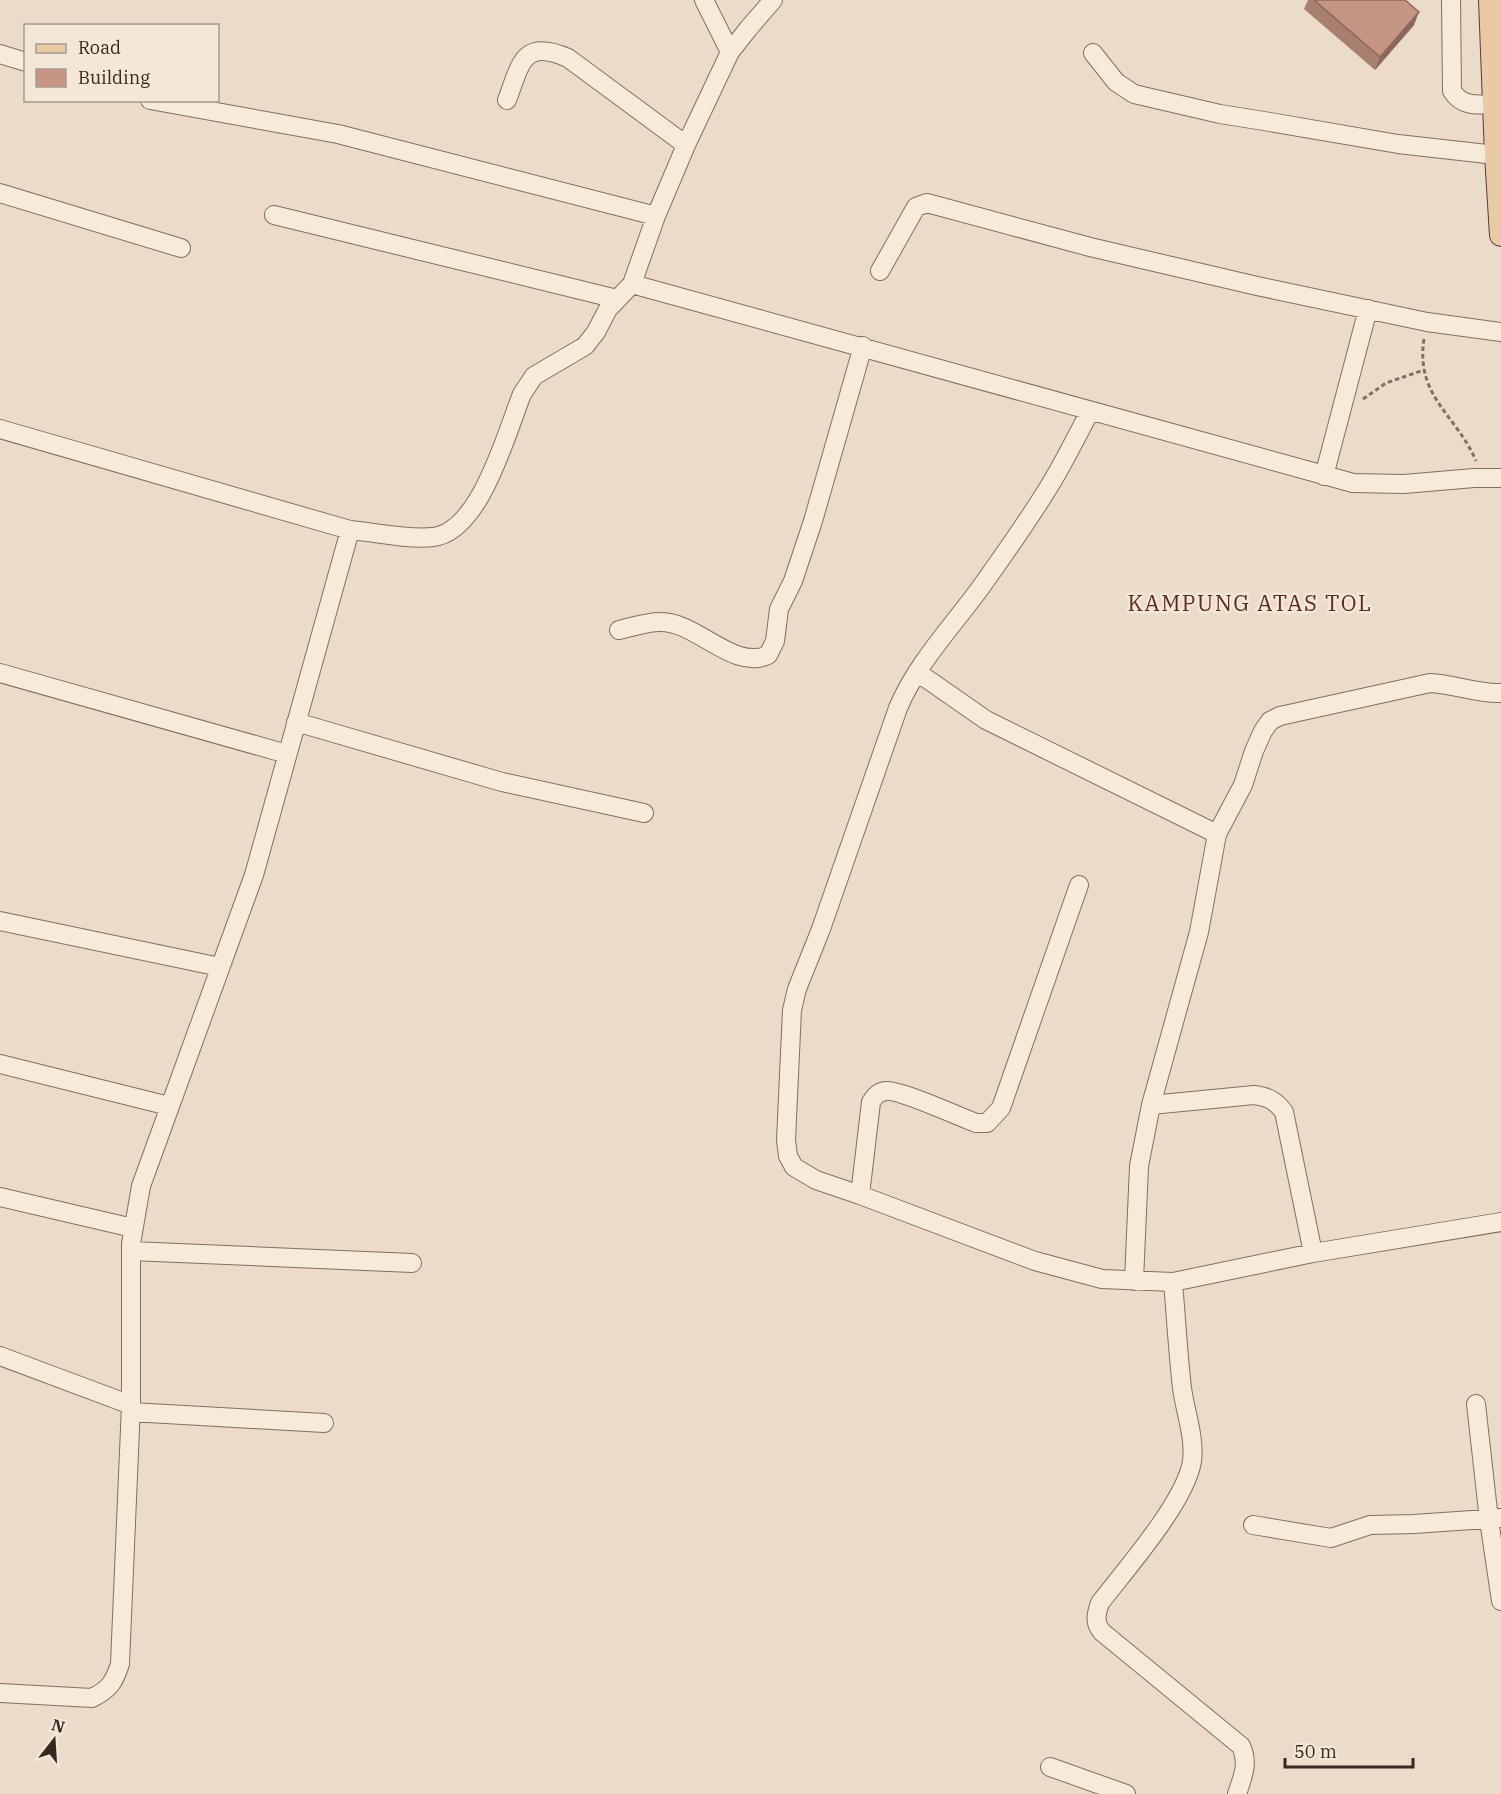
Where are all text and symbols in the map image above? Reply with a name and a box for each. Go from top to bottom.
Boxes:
legend [24,24,219,102]
text: Road [78,36,121,59]
text: Building [78,66,150,89]
district label: KAMPUNG ATAS TOL [1128,588,1372,617]
north arrow [24,1710,84,1770]
text: N [49,1714,67,1737]
scale bar [1285,1731,1412,1769]
text: 50 m [1294,1740,1337,1763]

